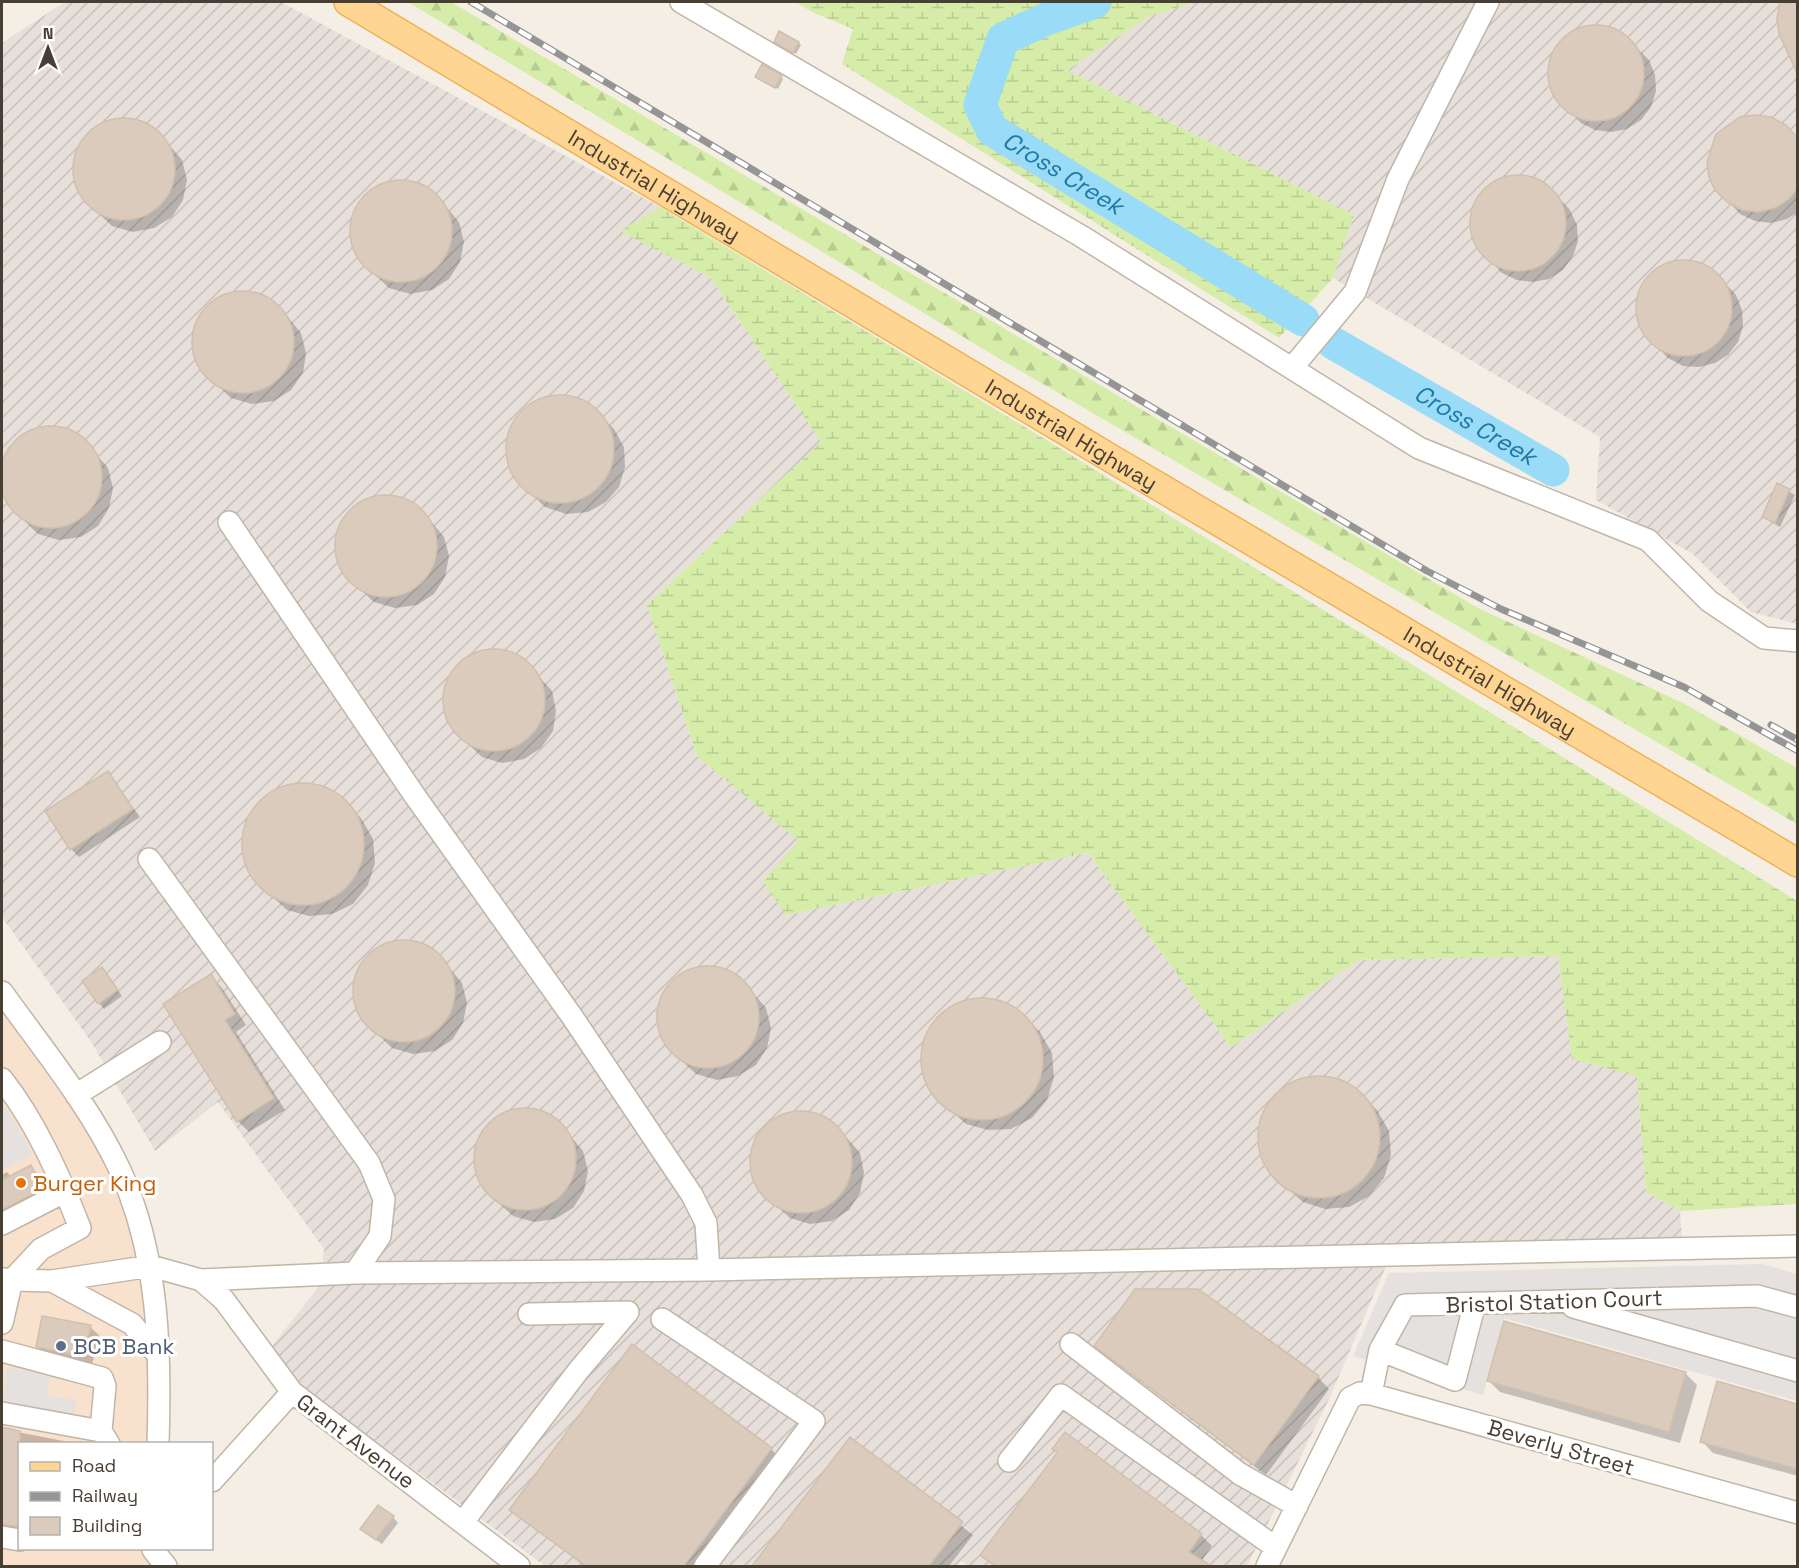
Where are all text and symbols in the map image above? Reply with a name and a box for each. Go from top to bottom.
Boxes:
north arrow [18,18,78,78]
text: N [43,23,53,44]
street label: Industrial Highway [563,123,746,248]
water label: Cross Creek [997,124,1132,223]
street label: Industrial Highway [980,372,1163,497]
water label: Cross Creek [1409,377,1544,473]
street label: Industrial Highway [1399,620,1582,743]
place label: Burger King [33,1169,156,1197]
marker: Burger King [14,1176,28,1190]
street label: Bristol Station Court [1445,1283,1663,1319]
place label: BCB Bank [73,1332,175,1360]
marker: BCB Bank [54,1339,68,1353]
street label: Grant Avenue [291,1387,421,1495]
street label: Beverly Street [1484,1413,1638,1481]
legend [18,1442,213,1550]
text: Road [72,1454,116,1477]
text: Railway [72,1484,138,1507]
text: Building [72,1514,142,1537]

